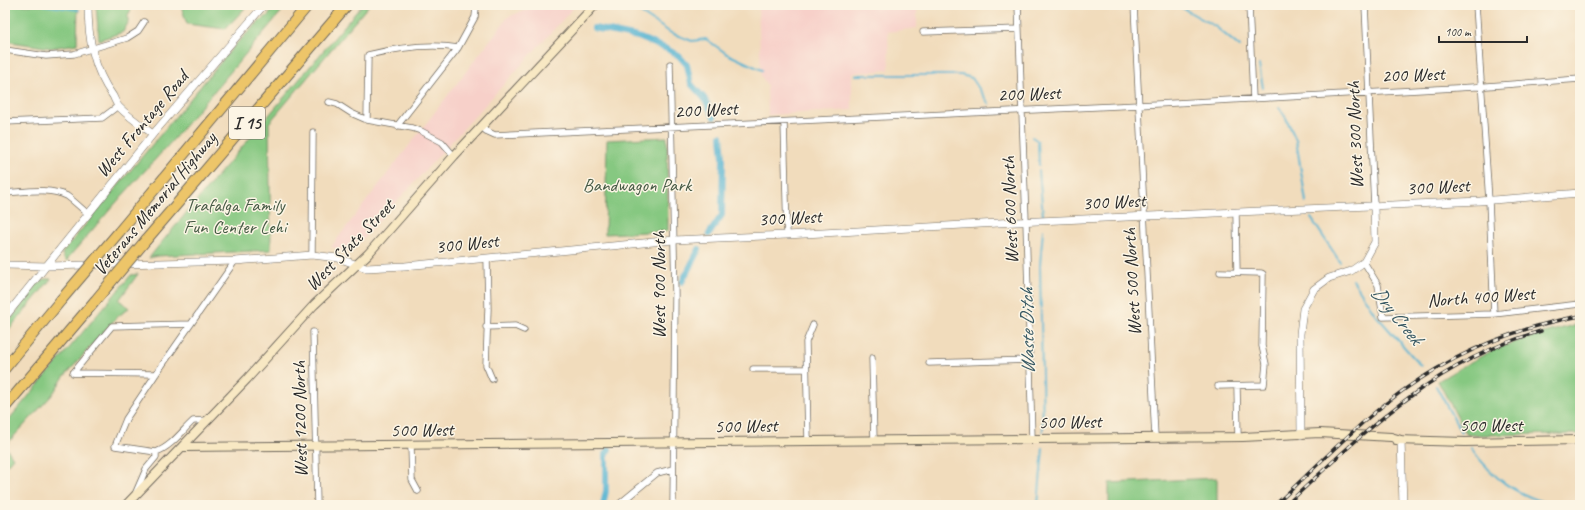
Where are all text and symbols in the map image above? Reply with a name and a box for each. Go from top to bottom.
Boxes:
scale bar [1439,18,1527,44]
text: 100 m [1445,24,1472,40]
street label: 200 West [1381,62,1447,88]
street label: West Frontage Road [90,63,196,182]
street label: West 300 North [1341,80,1369,189]
street label: 200 West [997,81,1063,107]
street label: 200 West [674,96,740,124]
road number: I 15 [229,107,265,139]
street label: Veterans Memorial Highway [88,126,223,281]
street label: West 600 North [996,155,1024,264]
park label: Bandwagon Park [583,173,693,197]
street label: 300 West [1406,173,1472,201]
street label: 300 West [1082,188,1148,216]
park label: Trafalga Family Fun Center Lehi [184,193,289,239]
street label: West State Street [300,193,401,296]
street label: 300 West [758,204,824,232]
street label: West 500 North [1117,227,1147,336]
street label: 300 West [434,229,501,259]
street label: West 900 North [647,231,671,339]
water label: Dry Creek [1366,281,1430,352]
street label: North 400 West [1427,281,1537,313]
water label: Waste Ditch [1014,286,1040,374]
street label: West 1200 North [287,360,313,477]
street label: 500 West [1038,409,1103,435]
street label: 500 West [714,413,779,439]
street label: 500 West [1459,413,1524,437]
street label: 500 West [390,417,455,443]

